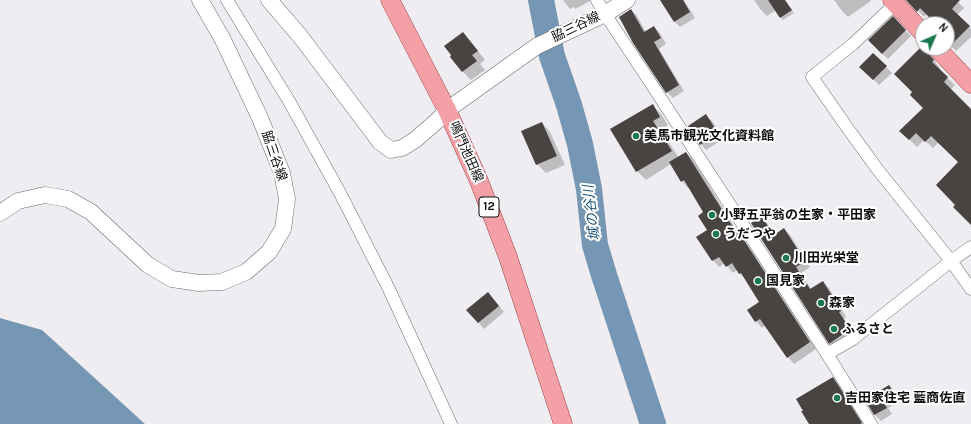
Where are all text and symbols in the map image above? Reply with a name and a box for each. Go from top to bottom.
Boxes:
street label: 脇三谷線 [549,9,603,45]
north arrow [915,16,955,56]
text: N [936,20,951,35]
street label: 鳴門池田線 [446,119,486,185]
place label: 美馬市観光文化資料館 [644,128,774,144]
street label: 脇三谷線 [258,129,290,183]
marker: 美馬市観光文化資料館 [631,131,641,141]
water label: 城の谷川 [580,184,604,242]
road number: 12 [479,197,499,217]
place label: 小野五平翁の生家・平田家 [720,207,876,223]
marker: 小野五平翁の生家・平田家 [707,210,717,220]
place label: うだつや [724,226,776,242]
marker: うだつや [711,229,721,239]
place label: 川田光栄堂 [794,250,859,266]
marker: 川田光栄堂 [781,253,791,263]
place label: 国見家 [766,273,805,289]
marker: 国見家 [753,276,763,286]
place label: 森家 [829,295,855,311]
marker: 森家 [816,298,826,308]
place label: ふるさと [842,321,894,337]
marker: ふるさと [829,324,839,334]
place label: 吉田家住宅 藍商佐直 [845,390,965,406]
marker: 吉田家住宅 藍商佐直 [832,393,842,403]

